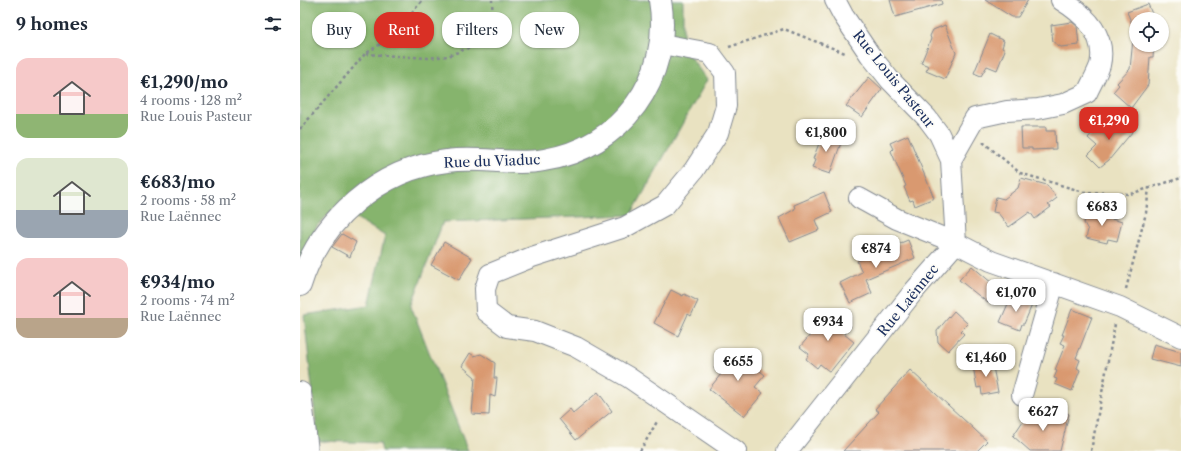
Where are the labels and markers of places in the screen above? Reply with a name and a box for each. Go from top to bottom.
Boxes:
pin: €1,290 [1076,107,1142,141]
pin: €1,800 [793,119,859,153]
pin: €683 [1078,193,1126,227]
pin: €874 [852,235,900,269]
pin: €1,070 [983,279,1049,313]
pin: €934 [804,308,852,342]
pin: €1,460 [953,344,1019,378]
pin: €655 [714,348,762,382]
pin: €627 [1019,398,1067,432]

